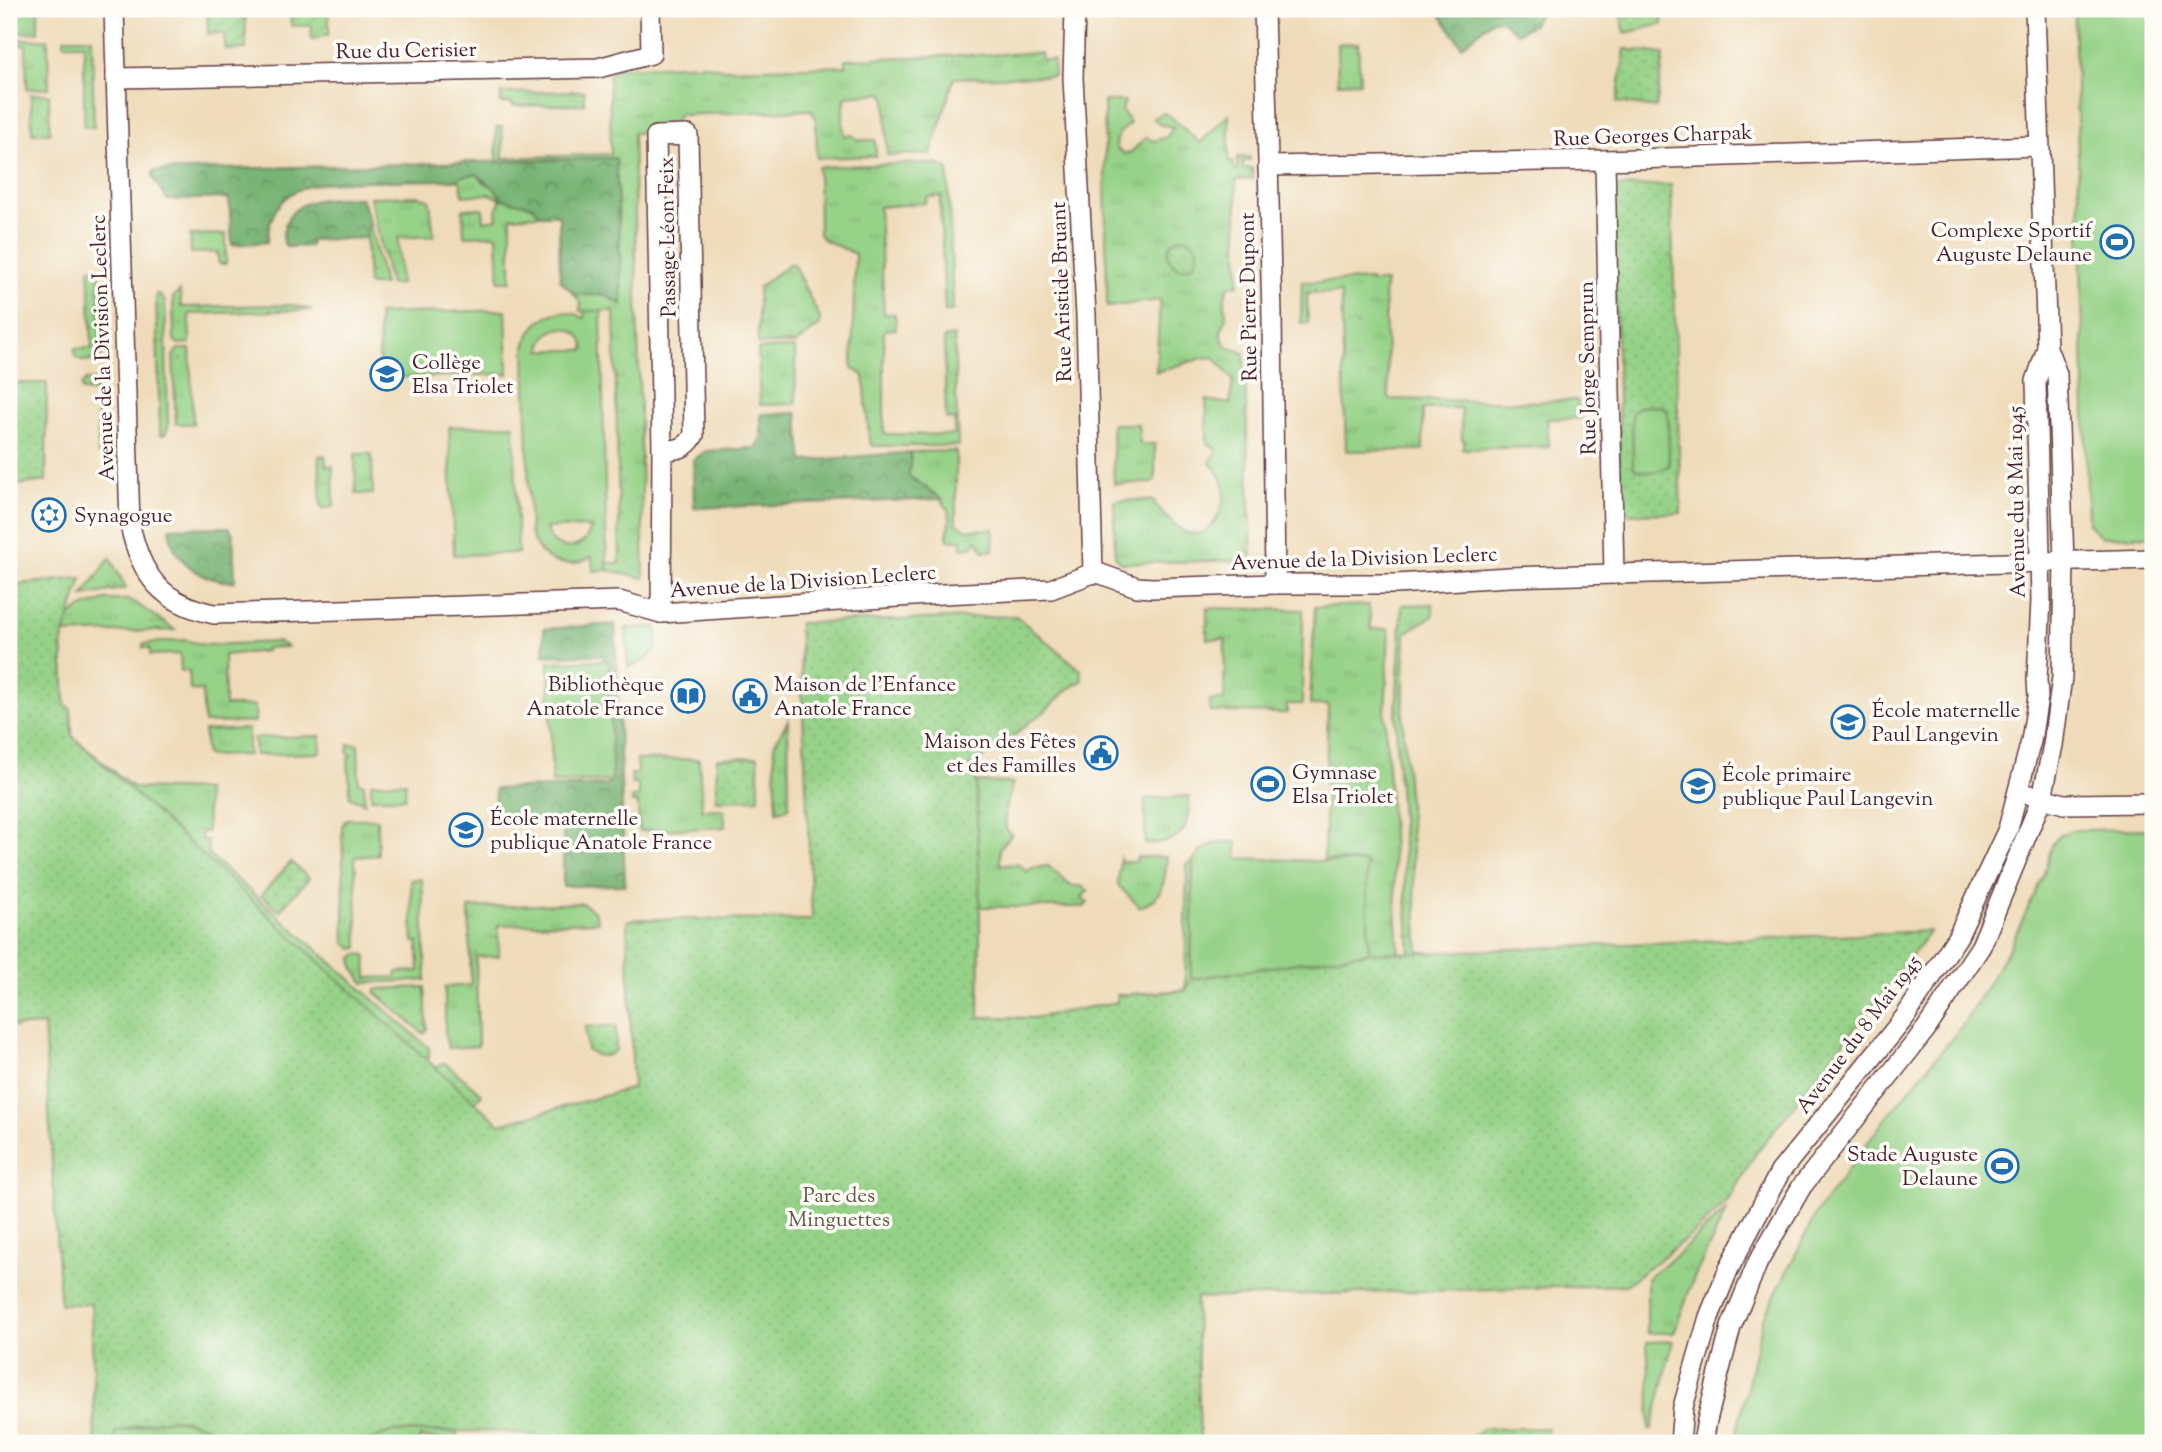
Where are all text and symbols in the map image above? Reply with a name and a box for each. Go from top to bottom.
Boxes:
street label: Rue du Cerisier [335,36,477,68]
street label: Rue Georges Charpak [1553,119,1754,155]
street label: Passage Léon Feix [653,156,685,318]
street label: Rue Aristide Bruant [1045,201,1081,383]
street label: Rue Pierre Dupont [1234,212,1266,382]
street label: Avenue de la Division Leclerc [84,214,124,482]
place label: Complexe Sportif Auguste Delaune [1931,217,2094,271]
sports icon: Complexe Sportif Auguste Delaune [2098,223,2136,261]
street label: Rue Jorge Semprun [1572,281,1606,455]
place label: Collège Elsa Triolet [412,349,514,403]
school or university icon: Collège Elsa Triolet [368,355,406,393]
street label: Avenue du 8 Mai 1945 [2001,406,2035,598]
synagogue icon: Synagogue [30,496,68,534]
place label: Synagogue [74,502,173,532]
street label: Avenue de la Division Leclerc [1230,540,1498,580]
street label: Avenue de la Division Leclerc [669,559,937,607]
place label: Bibliothèque Anatole France [526,671,664,725]
place label: Maison de l'Enfance Anatole France [774,671,956,725]
library icon: Bibliothèque Anatole France [669,677,707,715]
public building icon: Maison de l'Enfance Anatole France [731,677,769,715]
place label: École maternelle Paul Langevin [1872,697,2020,751]
school or university icon: École maternelle Paul Langevin [1829,703,1867,741]
place label: Maison des Fêtes et des Familles [924,728,1076,782]
public building icon: Maison des Fêtes et des Familles [1082,734,1120,772]
place label: Gymnase Elsa Triolet [1292,759,1394,813]
place label: École primaire publique Paul Langevin [1722,761,1933,815]
sports icon: Gymnase Elsa Triolet [1249,765,1287,803]
school or university icon: École primaire publique Paul Langevin [1679,767,1717,805]
place label: École maternelle publique Anatole France [490,805,712,859]
school or university icon: École maternelle publique Anatole France [447,811,485,849]
street label: Avenue du 8 Mai 1945 [1790,949,1929,1121]
place label: Stade Auguste Delaune [1847,1141,1978,1195]
sports icon: Stade Auguste Delaune [1983,1147,2021,1185]
park label: Parc des Minguettes [788,1182,890,1236]

